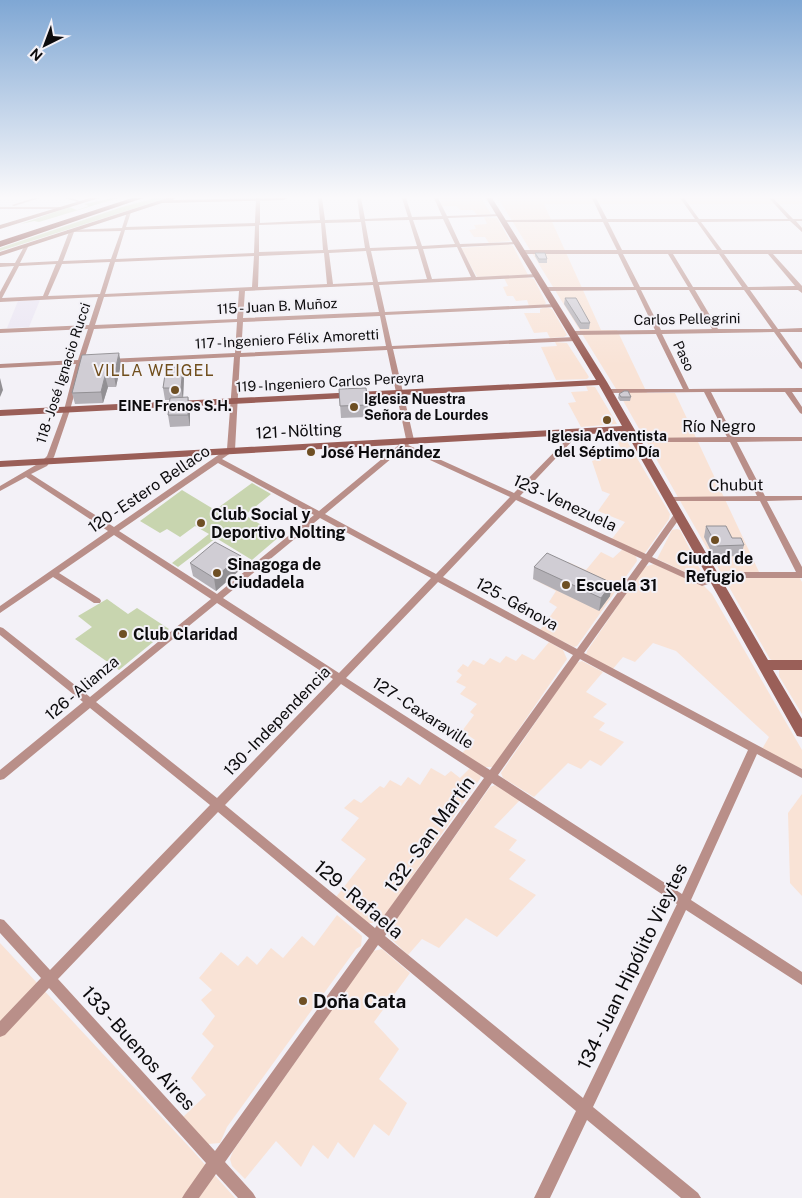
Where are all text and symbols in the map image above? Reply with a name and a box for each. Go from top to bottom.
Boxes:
north arrow [20,20,70,70]
text: N [27,45,46,64]
street label: 115 - Juan B. Muñoz [216,295,338,317]
street label: 118 - José Ignacio Rucci [33,301,93,445]
street label: Carlos Pellegrini [633,310,741,328]
street label: 117 - Ingeniero Félix Amoretti [195,326,379,352]
street label: Paso [670,338,698,374]
district label: VILLA WEIGEL [93,361,215,380]
street label: 119 - Ingeniero Carlos Pereyra [236,369,424,395]
marker: EINE Frenos S.H. [169,384,181,396]
place label: Iglesia Nuestra Señora de Lourdes [364,391,488,423]
place label: EINE Frenos S.H. [118,398,232,414]
marker: Iglesia Nuestra Señora de Lourdes [348,401,360,413]
marker: Iglesia Adventista del Séptimo Día [601,414,613,426]
street label: Río Negro [682,417,756,436]
street label: 121 - Nölting [255,419,343,443]
place label: Iglesia Adventista del Séptimo Día [547,428,667,460]
street label: 120 - Estero Bellaco [85,441,213,537]
place label: José Hernández [321,443,440,462]
marker: José Hernández [305,446,317,458]
street label: 123 - Venezuela [510,471,620,535]
street label: Chubut [709,475,763,495]
place label: Club Social y Deportivo Nolting [211,505,346,542]
marker: Club Social y Deportivo Nolting [195,517,207,529]
marker: Ciudad de Refugio [709,534,721,546]
place label: Ciudad de Refugio [677,549,753,586]
place label: Sinagoga de Ciudadela [227,555,321,592]
marker: Sinagoga de Ciudadela [211,567,223,579]
street label: 125 - Génova [472,574,562,634]
place label: Escuela 31 [576,576,657,595]
marker: Escuela 31 [560,579,572,591]
place label: Club Claridad [133,625,238,644]
marker: Club Claridad [117,628,129,640]
street label: 126 - Alianza [41,652,123,724]
street label: 130 - Independencia [220,662,334,780]
street label: 127 - Caxaraville [369,673,477,753]
street label: 132 - San Martín [379,772,479,896]
street label: 129 - Rafaela [310,855,408,943]
street label: 134 - Juan Hipólito Vieytes [572,859,692,1073]
street label: 133 - Buenos Aires [78,982,200,1114]
place label: Doña Cata [313,990,406,1012]
marker: Doña Cata [297,995,309,1007]

